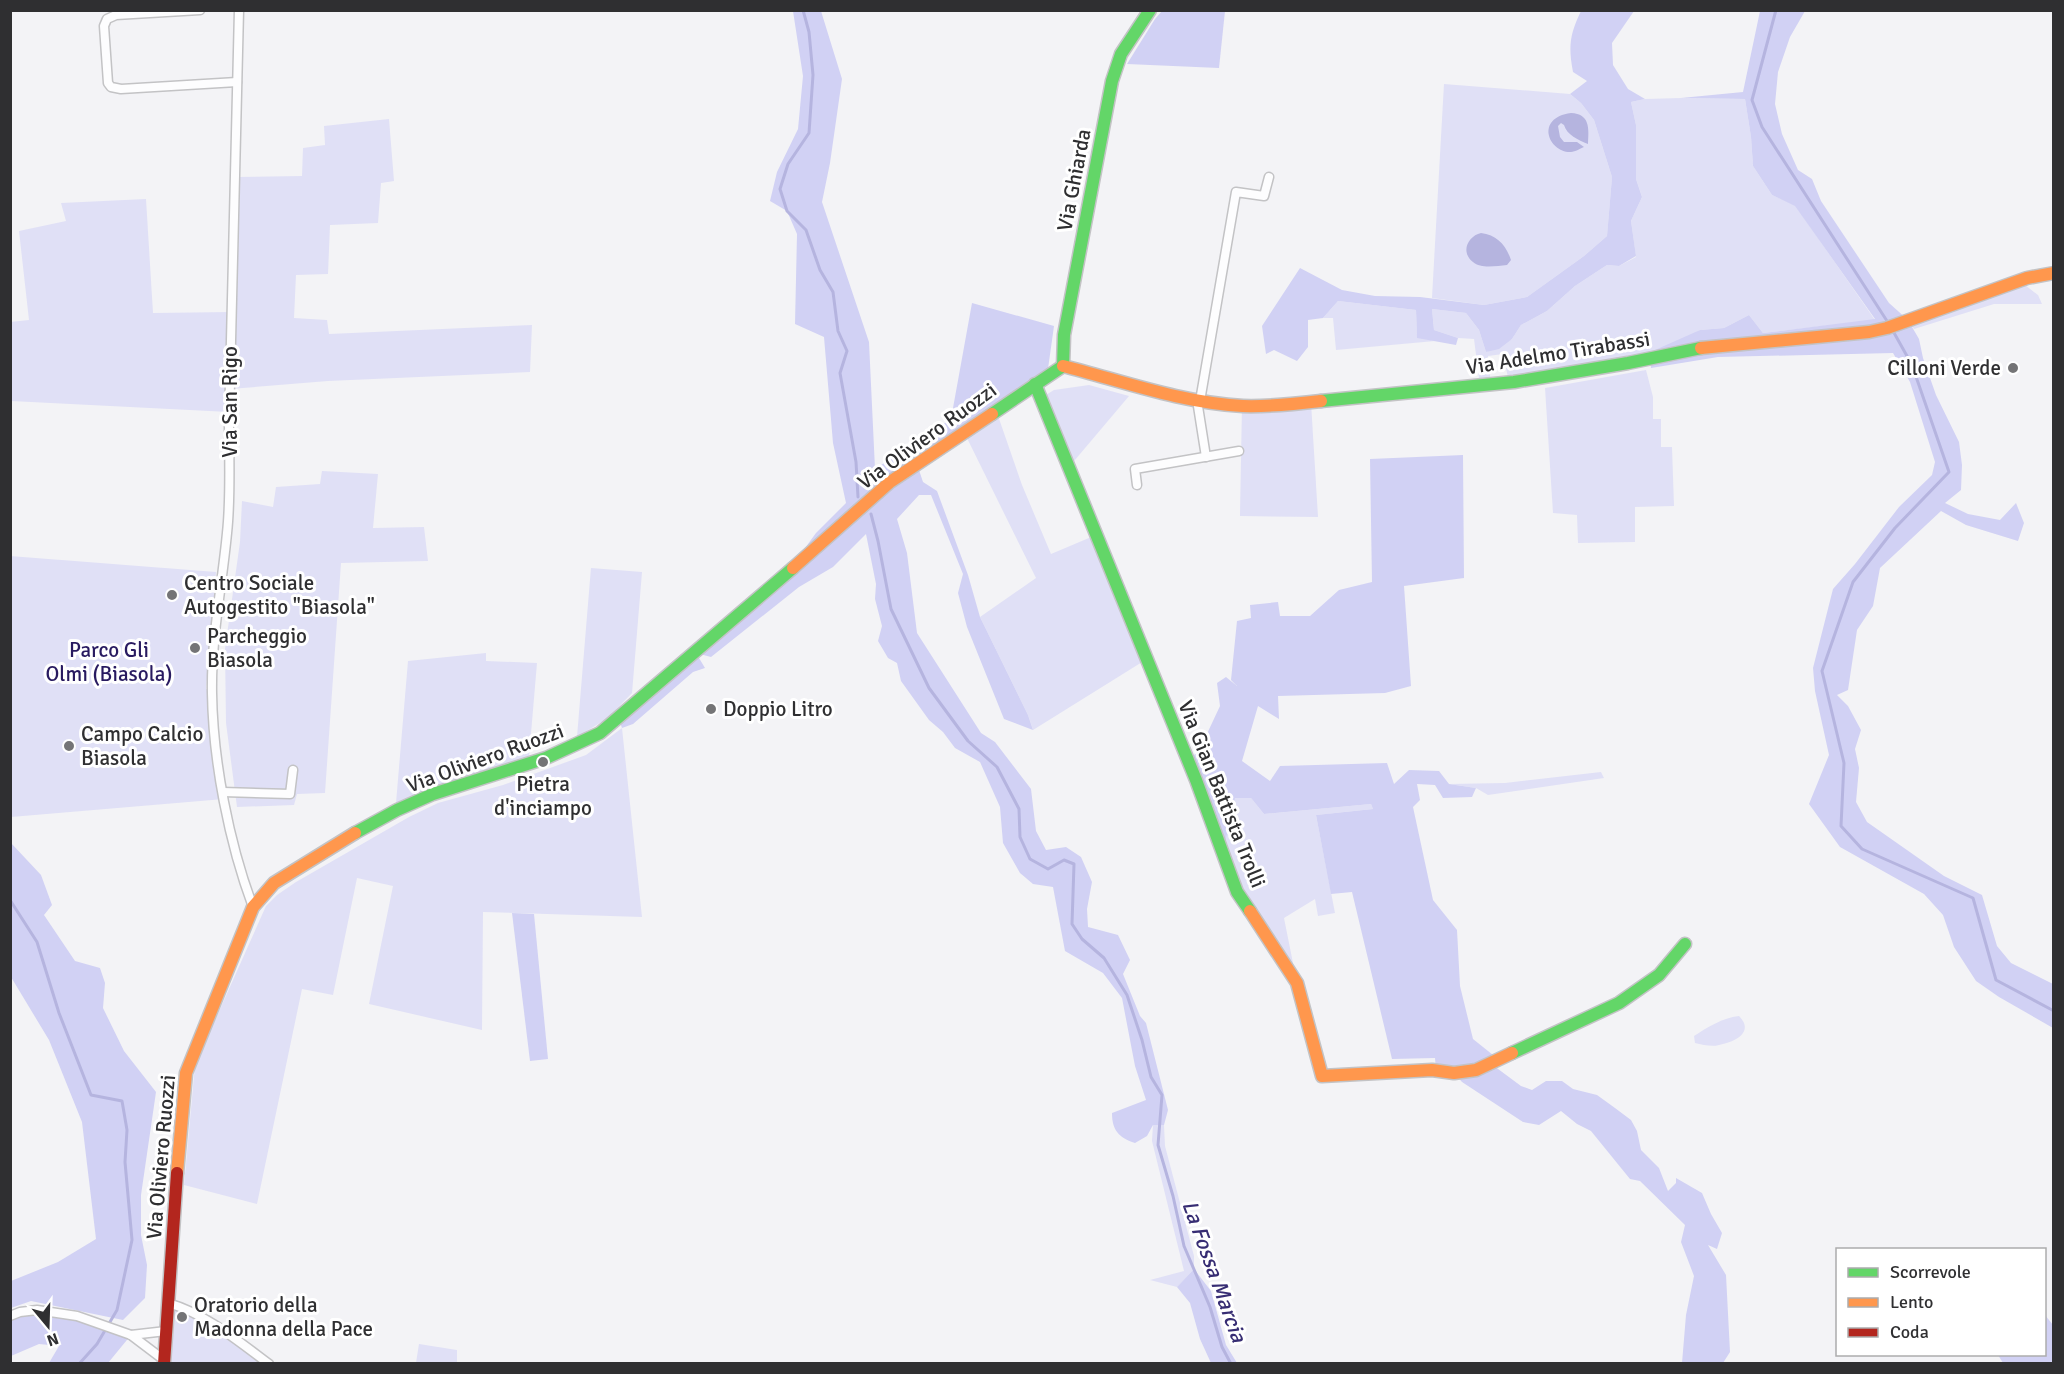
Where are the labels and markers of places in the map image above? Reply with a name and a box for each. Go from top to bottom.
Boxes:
place label: Cilloni Verde [1887,355,2001,381]
marker: Cilloni Verde [2006,361,2020,375]
place label: Centro Sociale Autogestito "Biasola" [184,570,375,620]
marker: Centro Sociale Autogestito "Biasola" [165,588,179,602]
place label: Parcheggio Biasola [207,623,307,673]
marker: Parcheggio Biasola [188,641,202,655]
place label: Doppio Litro [723,696,833,722]
marker: Doppio Litro [704,702,718,716]
place label: Campo Calcio Biasola [81,721,203,771]
marker: Campo Calcio Biasola [62,739,76,753]
marker: Pietra d'inciampo [536,755,550,769]
place label: Pietra d'inciampo [494,771,592,821]
place label: Oratorio della Madonna della Pace [194,1292,373,1342]
marker: Oratorio della Madonna della Pace [175,1310,189,1324]

